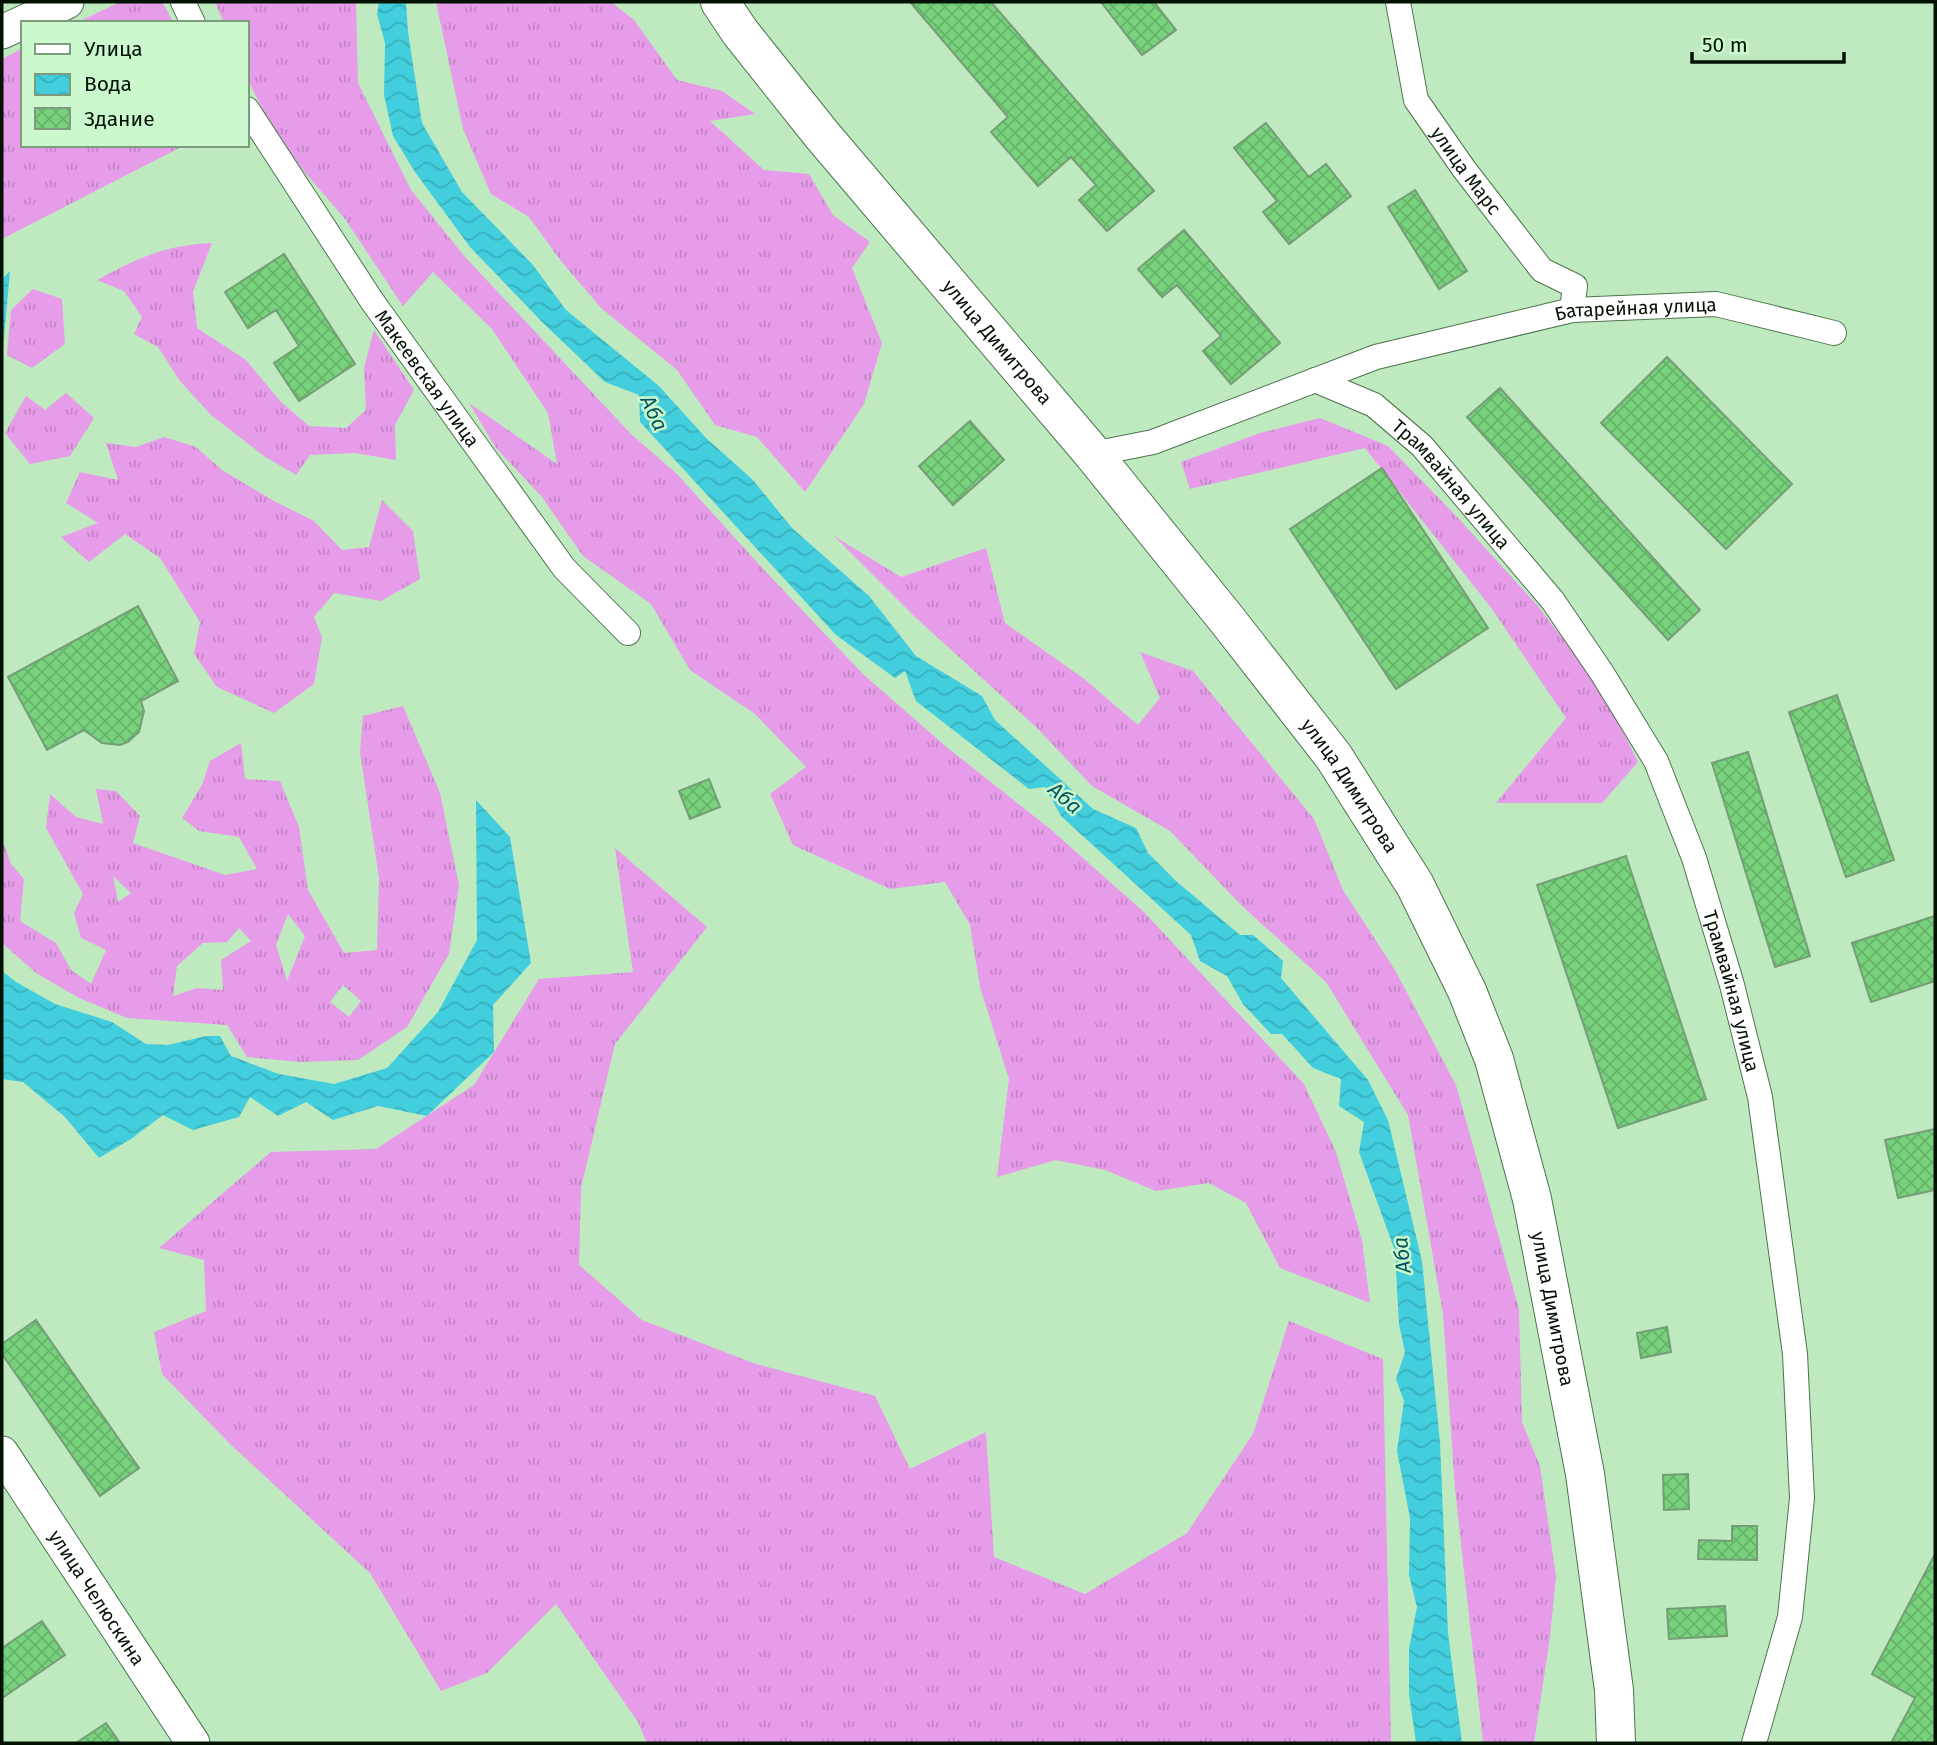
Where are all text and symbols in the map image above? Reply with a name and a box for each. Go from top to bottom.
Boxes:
legend [21,21,248,147]
scale bar [1692,21,1844,65]
text: 50 m [1702,32,1748,58]
text: Улица [84,36,143,62]
text: Вода [84,71,132,97]
text: Здание [84,106,155,132]
street label: улица Марс [1426,122,1506,219]
street label: улица Димитрова [938,274,1057,409]
street label: Батарейная улица [1552,292,1717,325]
street label: Макеевская улица [370,305,485,451]
water label: Аба [634,390,673,435]
street label: Трамвайная улица [1388,414,1515,553]
street label: улица Димитрова [1297,714,1403,857]
water label: Аба [1042,776,1087,820]
street label: Трамвайная улица [1699,908,1765,1074]
street label: улица Димитрова [1527,1229,1579,1388]
water label: Аба [1387,1236,1417,1275]
street label: улица Челюскина [44,1525,150,1670]

